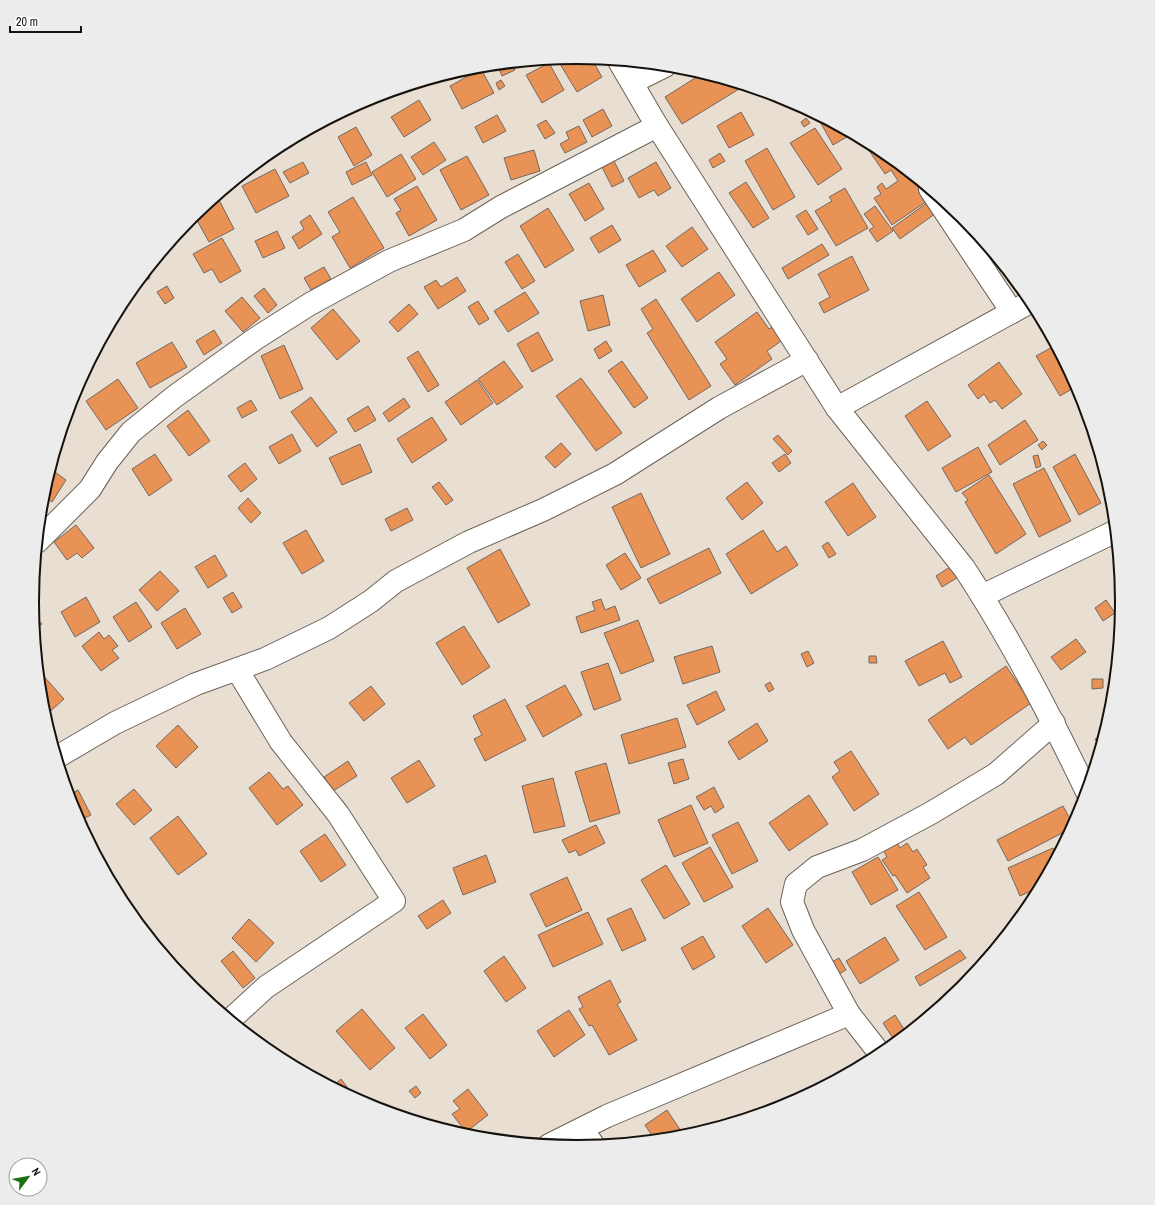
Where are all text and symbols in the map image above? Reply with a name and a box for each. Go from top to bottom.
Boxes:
scale bar [10,8,81,34]
text: 20 m [16,14,38,30]
north arrow [8,1157,48,1197]
text: N [29,1165,44,1178]

